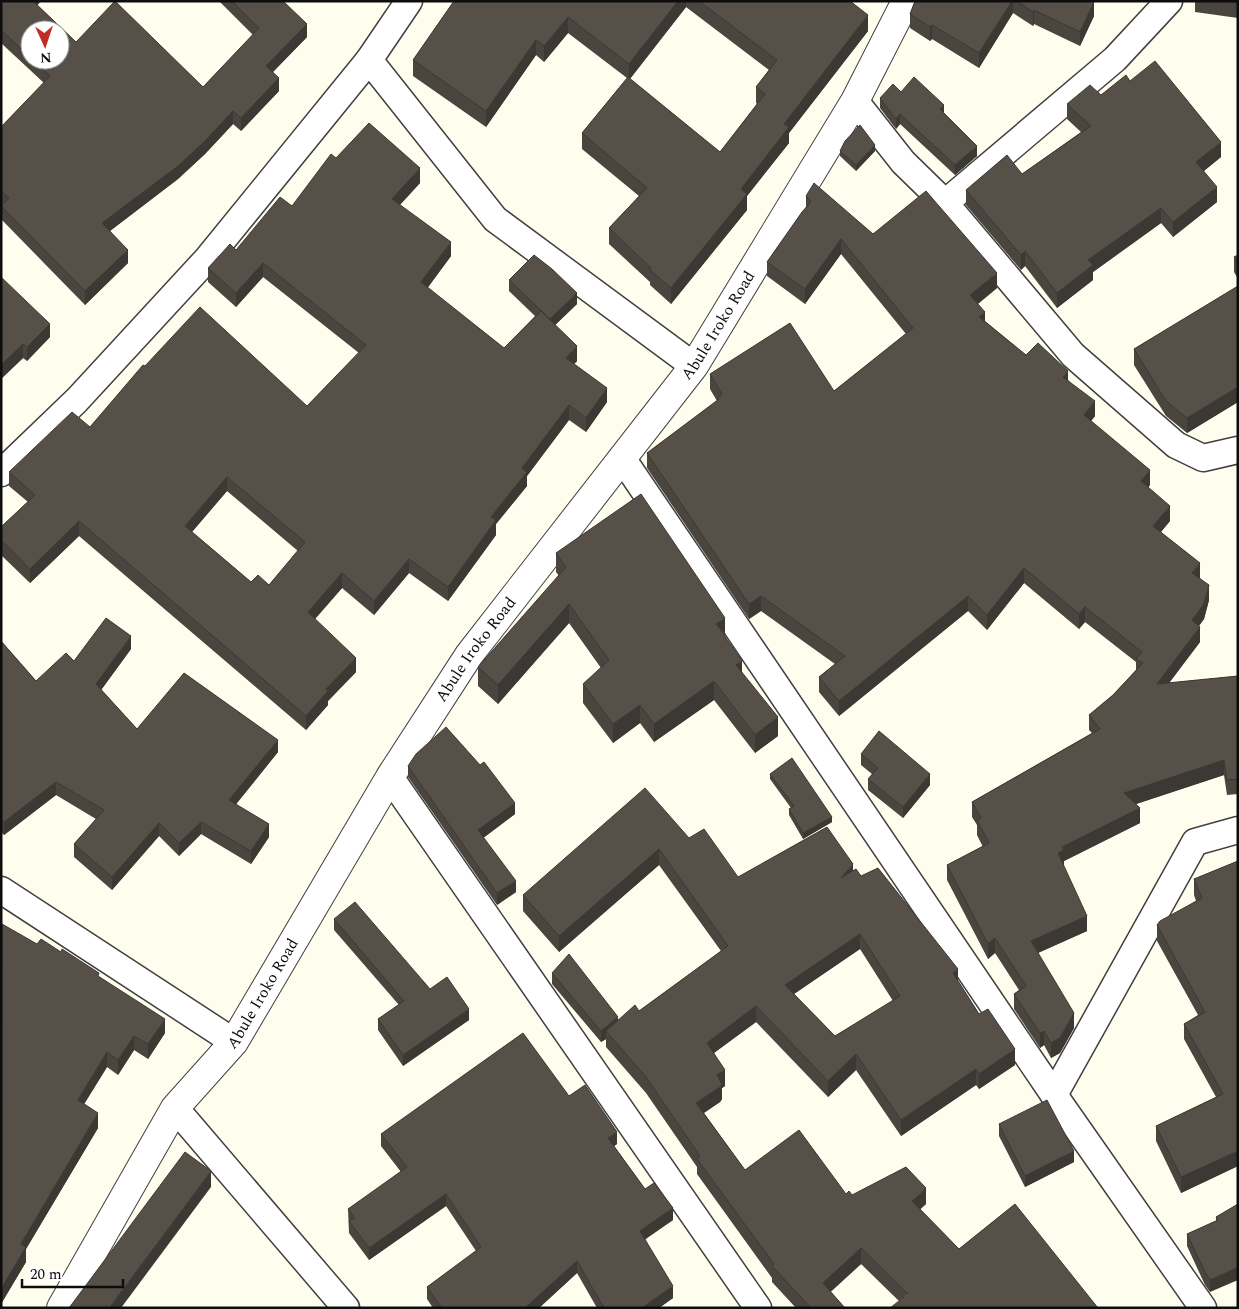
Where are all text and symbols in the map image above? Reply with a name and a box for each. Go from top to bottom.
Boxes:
north arrow [20,20,70,70]
text: N [39,47,52,68]
street label: Abule Iroko Road [675,266,761,385]
street label: Abule Iroko Road [430,592,522,707]
street label: Abule Iroko Road [221,934,305,1055]
scale bar [22,1256,124,1288]
text: 20 m [30,1263,62,1286]

